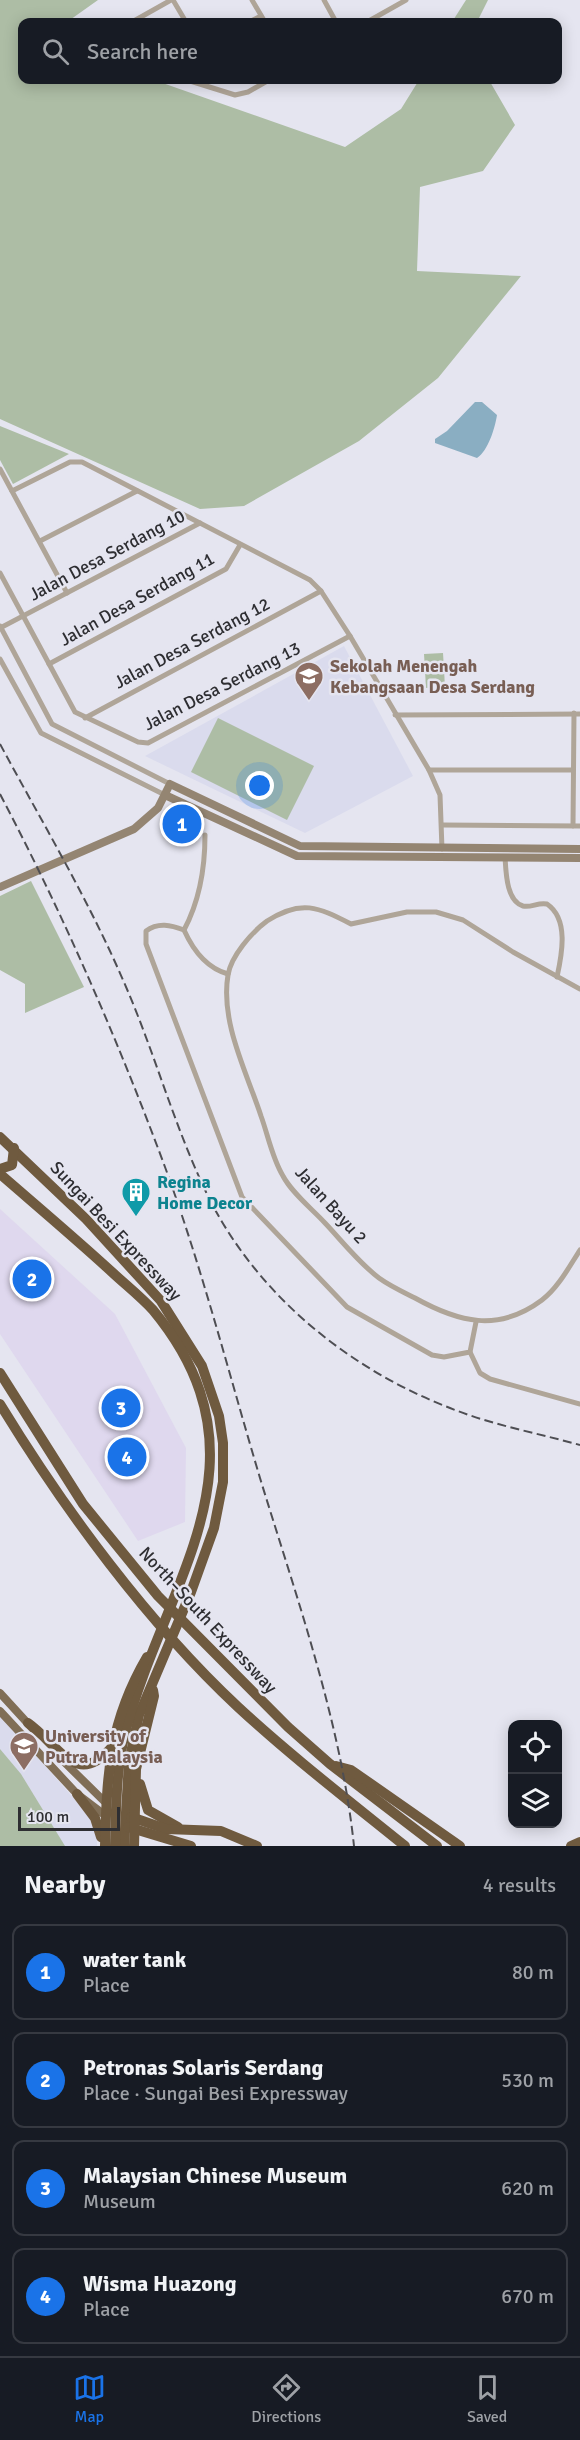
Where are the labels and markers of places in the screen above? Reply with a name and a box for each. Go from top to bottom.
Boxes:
place label: Sekolah Menengah Kebangsaan Desa Serdang [330,655,535,698]
school or university icon: Sekolah Menengah Kebangsaan Desa Serdang [293,660,325,702]
pin: 1 [162,802,201,846]
place label: Regina Home Decor [157,1171,253,1214]
building icon: Regina Home Decor [120,1176,152,1218]
pin: 2 [12,1256,51,1302]
pin: 3 [102,1386,140,1430]
pin: 4 [108,1434,146,1480]
place label: University of Putra Malaysia [45,1725,163,1768]
school or university icon: University of Putra Malaysia [8,1730,40,1772]

